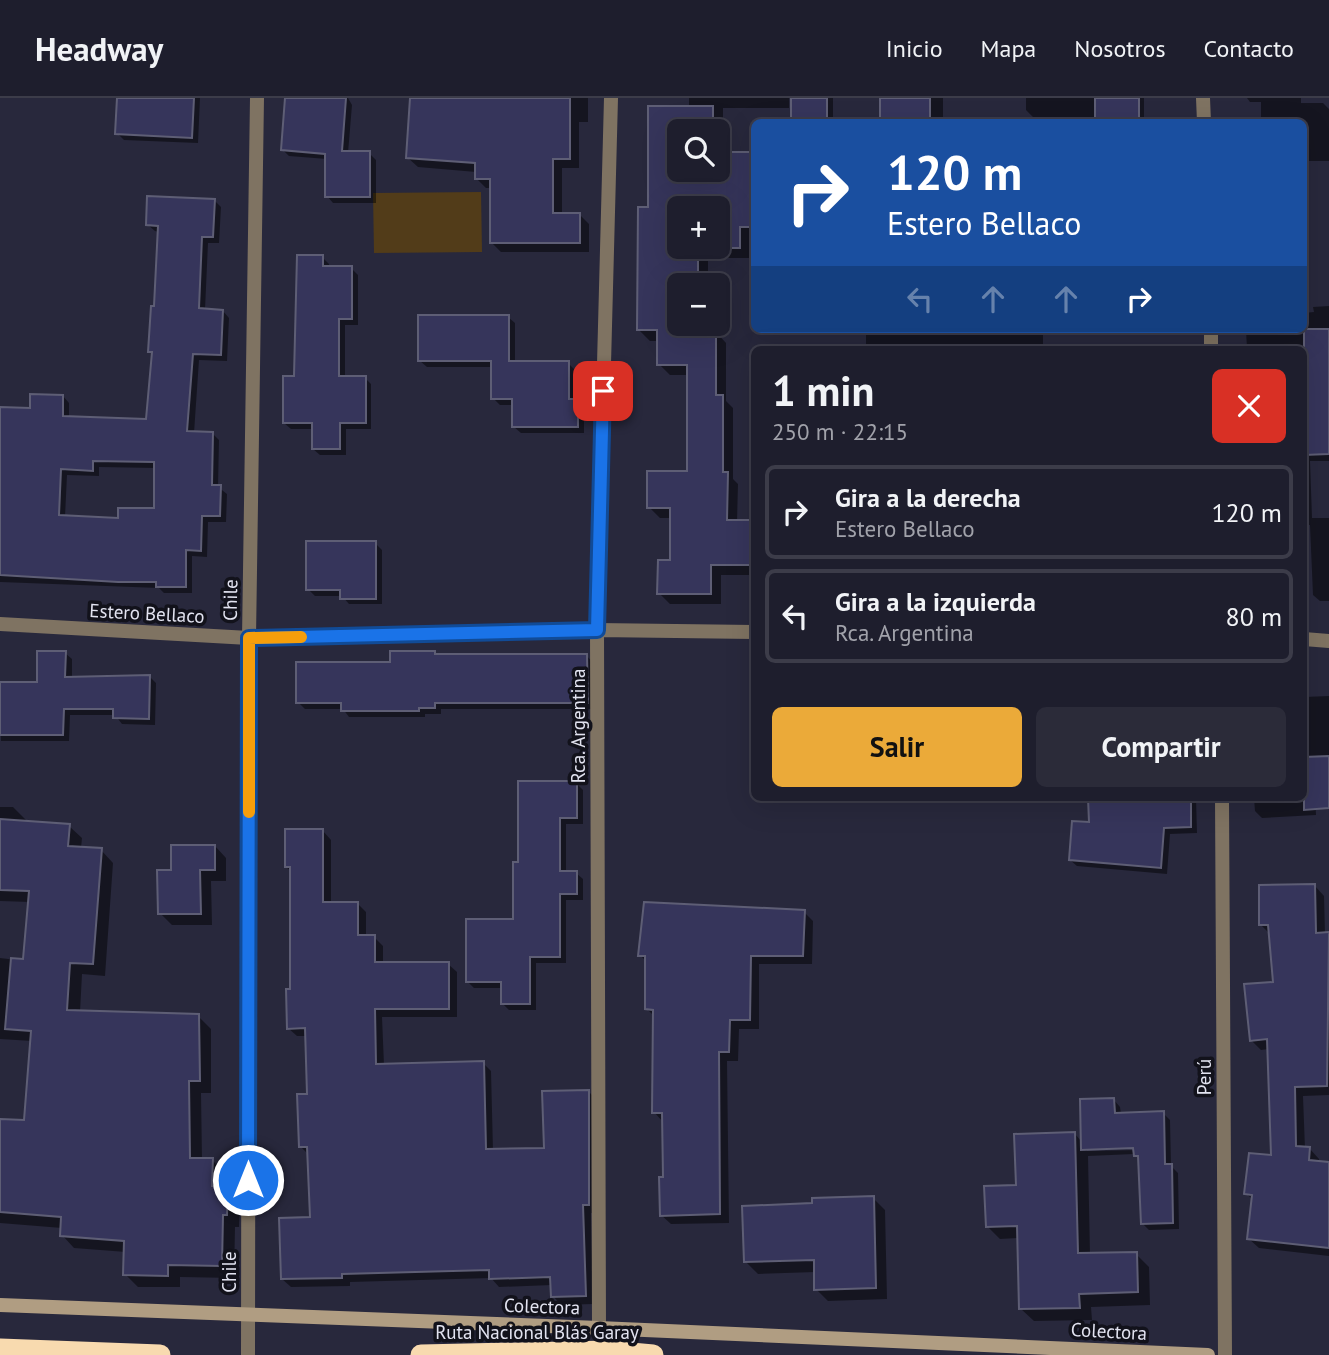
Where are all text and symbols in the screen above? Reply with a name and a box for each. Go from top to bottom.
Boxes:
text: Headway [35,27,163,70]
text: Inicio [886,33,943,64]
text: Mapa [981,33,1036,64]
text: Nosotros [1074,33,1166,64]
text: Contacto [1204,33,1294,64]
map controls [667,119,730,336]
button: search [667,119,730,182]
text: 120 m [887,140,1022,204]
icon: right [772,147,863,238]
button: + [667,196,730,259]
text: Estero Bellaco [887,202,1081,244]
button: − [667,273,730,336]
icon: left [901,280,939,318]
icon: ahead [974,280,1012,318]
icon: ahead [1047,280,1085,318]
icon: right [1120,280,1158,318]
pin [573,361,633,421]
text: 1 min [772,363,874,418]
button: close [1212,369,1286,443]
icon: arrive [584,372,622,410]
text: 250 m · 22:15 [772,417,908,446]
text: Gira a la derecha [835,481,1021,514]
icon: right [776,493,814,531]
text: 120 m [1211,496,1282,529]
text: Estero Bellaco [835,514,975,543]
street label: Chile [218,579,242,621]
text: Gira a la izquierda [835,585,1036,618]
icon: left [776,597,814,635]
street label: Estero Bellaco [89,598,205,628]
text: 80 m [1226,600,1282,633]
text: Rca. Argentina [835,618,974,647]
street label: Rca. Argentina [566,669,590,783]
button: Salir [772,707,1022,787]
button: Compartir [1036,707,1286,787]
street label: Perú [1192,1059,1216,1095]
position arrow [211,1143,285,1217]
street label: Chile [217,1251,241,1293]
street label: Colectora [503,1293,581,1319]
street label: Colectora [1070,1317,1148,1345]
street label: Ruta Nacional Blás Garay [435,1320,639,1344]

